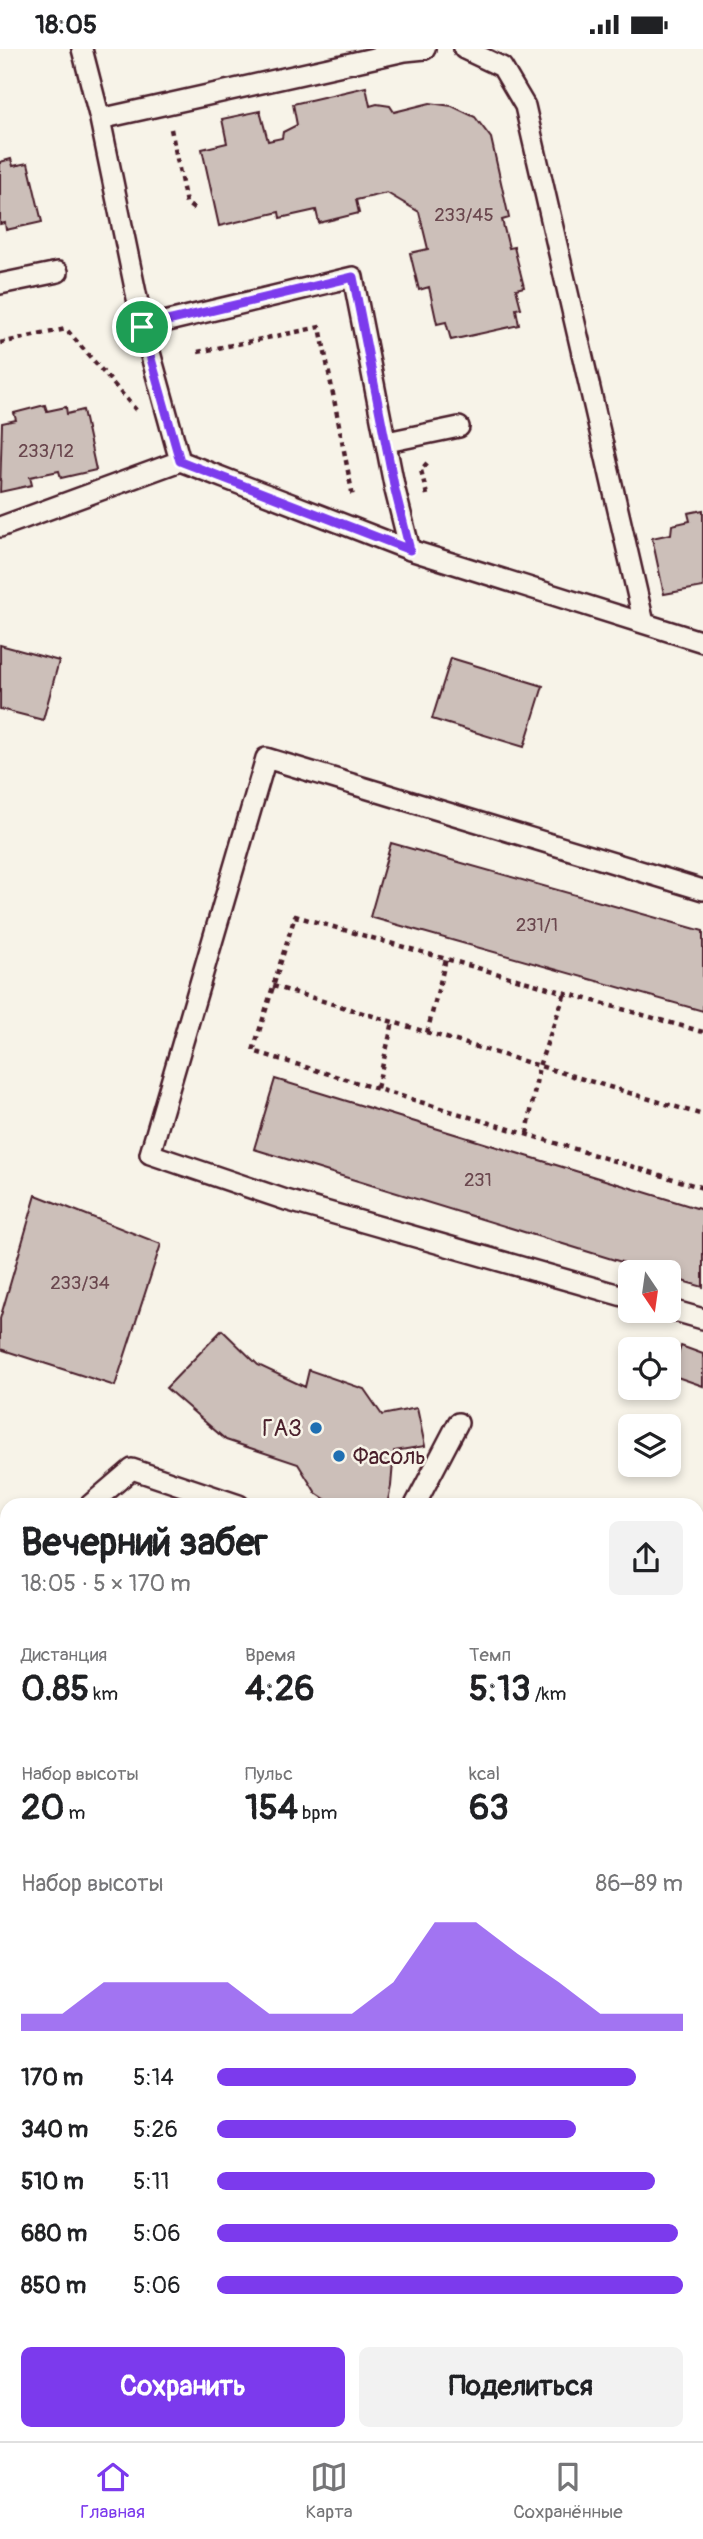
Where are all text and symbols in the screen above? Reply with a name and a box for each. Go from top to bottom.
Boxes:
text: 18:05 [35,9,97,41]
house number: 233/45 [434,203,494,227]
pin [112,297,172,357]
icon: arrive [123,308,161,346]
house number: 233/12 [18,439,74,463]
house number: 231/1 [516,913,558,937]
house number: 231 [464,1168,492,1192]
north arrow [618,1260,681,1323]
map controls [618,1260,681,1477]
house number: 233/34 [50,1271,110,1295]
button: locate [618,1337,681,1400]
place label: ГАЗ [262,1414,302,1443]
button: layers [618,1414,681,1477]
marker: ГАЗ [308,1420,324,1436]
place label: Фасоль [353,1442,426,1471]
marker: Фасоль [331,1448,347,1464]
text: Вечерний забег [21,1519,268,1567]
button: share [609,1521,683,1595]
text: 18:05 · 5 × 170 m [21,1569,191,1598]
text: Дистанция [21,1643,107,1667]
text: Время [245,1643,296,1667]
text: Темп [469,1643,511,1667]
text: 0.85 [21,1667,89,1711]
text: 4:26 [245,1667,315,1711]
text: 5:13 [469,1667,531,1711]
text: km [89,1682,118,1706]
text: /km [531,1682,566,1706]
text: Набор высоты [21,1762,139,1786]
text: Пульс [245,1762,293,1786]
text: kcal [469,1762,500,1786]
text: 20 [21,1786,64,1830]
text: 154 [245,1786,298,1830]
text: 63 [469,1786,509,1830]
text: m [64,1801,85,1825]
text: bpm [298,1801,337,1825]
text: Набор высоты [21,1869,163,1898]
text: 86–89 m [596,1869,683,1898]
text: 170 m [21,2063,83,2092]
text: 5:14 [133,2063,174,2092]
text: 340 m [21,2115,88,2144]
text: 5:26 [133,2115,178,2144]
text: 510 m [21,2167,84,2196]
text: 5:11 [133,2167,170,2196]
text: 680 m [21,2219,87,2248]
text: 5:06 [133,2219,181,2248]
text: 850 m [21,2271,86,2300]
text: 5:06 [133,2271,181,2300]
button: Сохранить [21,2347,345,2427]
button: Поделиться [359,2347,683,2427]
tab: Главная [80,2458,145,2524]
tab: Карта [305,2458,353,2524]
tab: Сохранённые [513,2458,623,2524]

